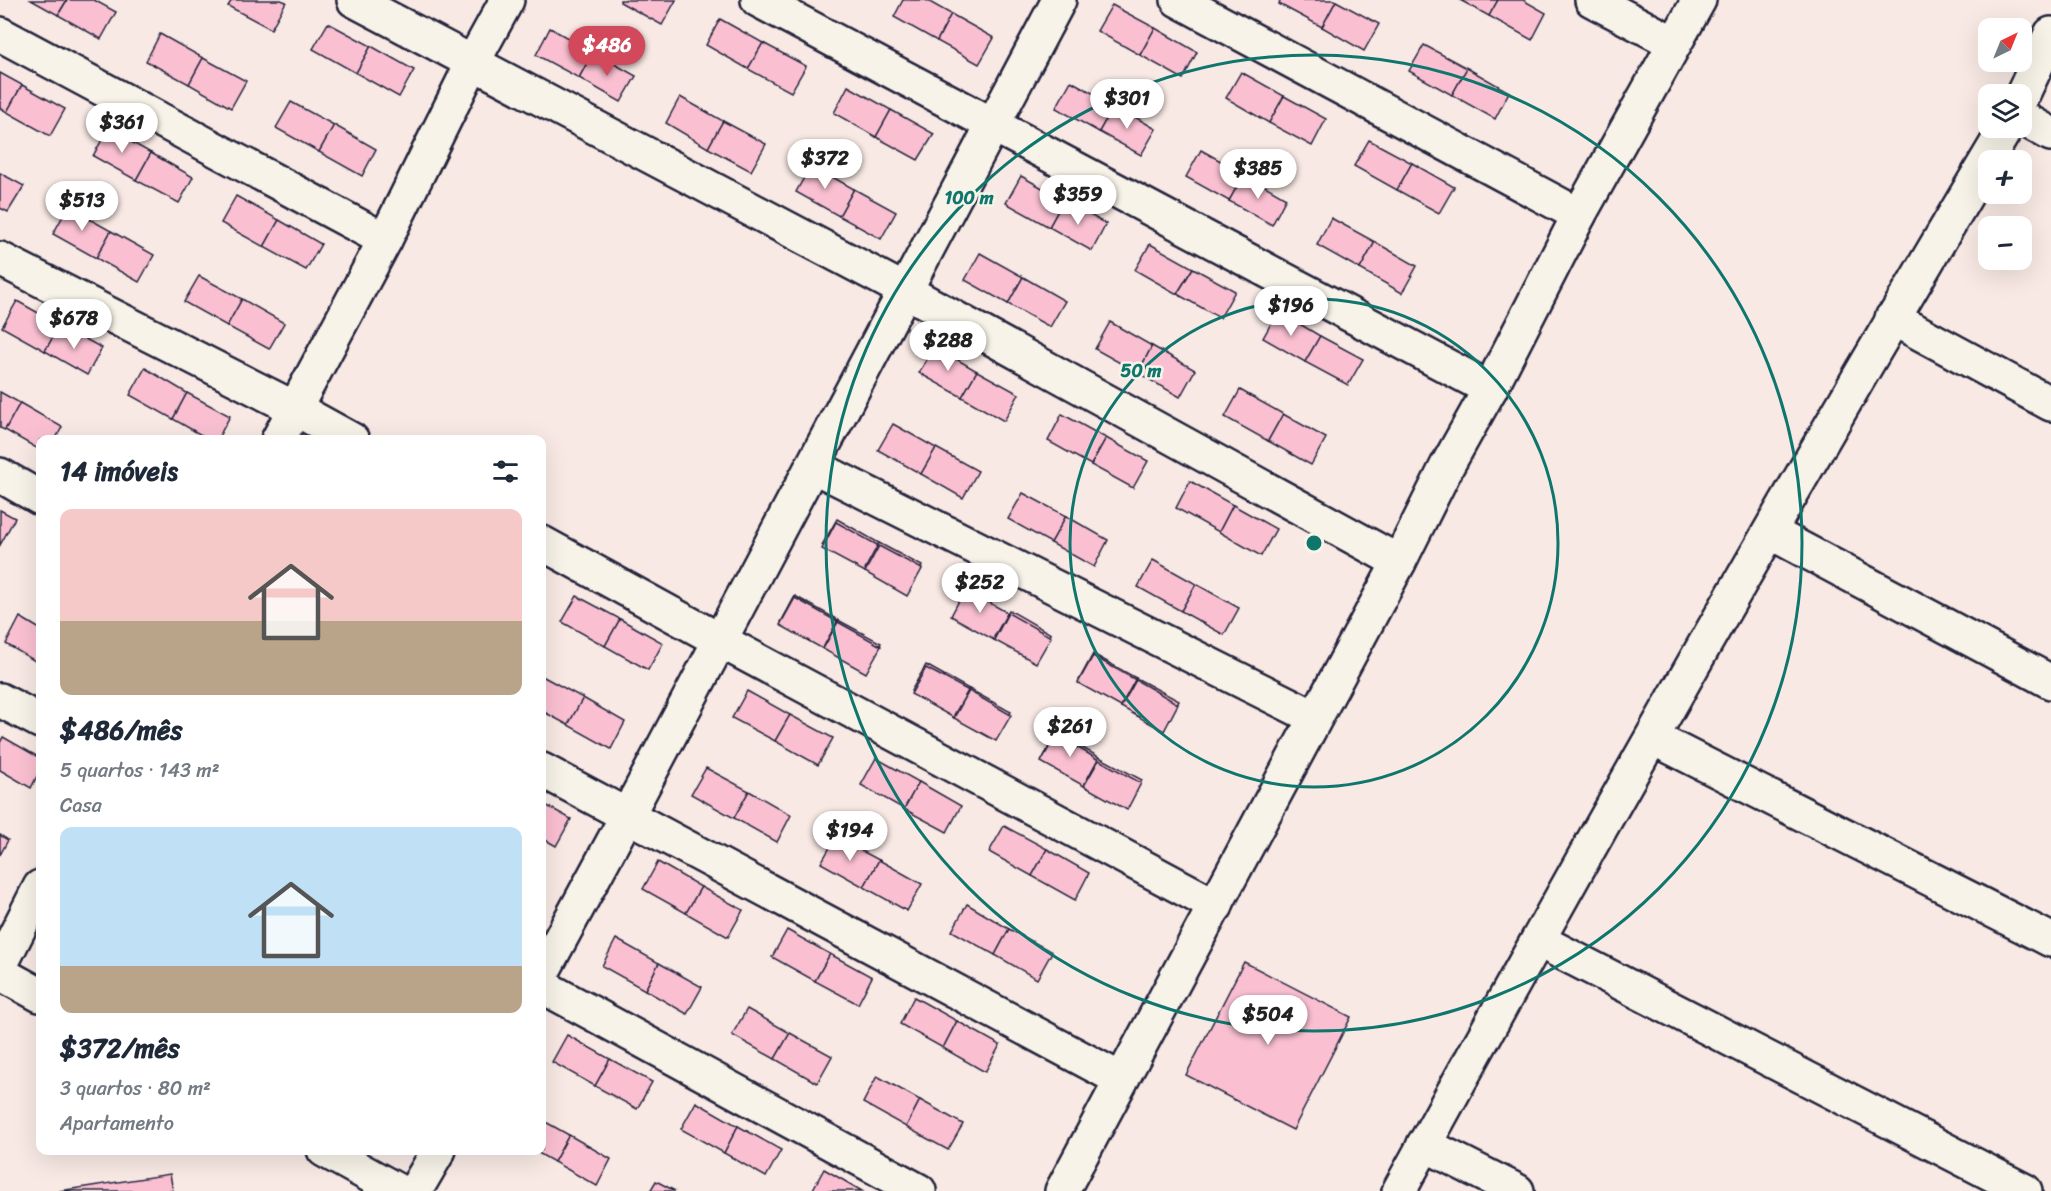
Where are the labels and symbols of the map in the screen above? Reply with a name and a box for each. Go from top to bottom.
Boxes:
north arrow [1978,18,2032,72]
pin: $486 [571,26,643,77]
pin: $301 [1091,79,1163,130]
pin: $361 [86,103,158,154]
pin: $372 [789,139,861,190]
pin: $385 [1222,149,1294,200]
pin: $359 [1042,175,1114,226]
pin: $513 [46,181,118,232]
text: 100 m [945,182,994,214]
pin: $196 [1255,286,1327,337]
pin: $678 [38,299,110,350]
pin: $288 [912,321,984,372]
text: 50 m [1121,355,1162,387]
centre of rings [1304,533,1324,553]
pin: $252 [944,563,1016,614]
pin: $261 [1034,707,1106,758]
pin: $194 [814,811,886,862]
pin: $504 [1232,995,1304,1046]

